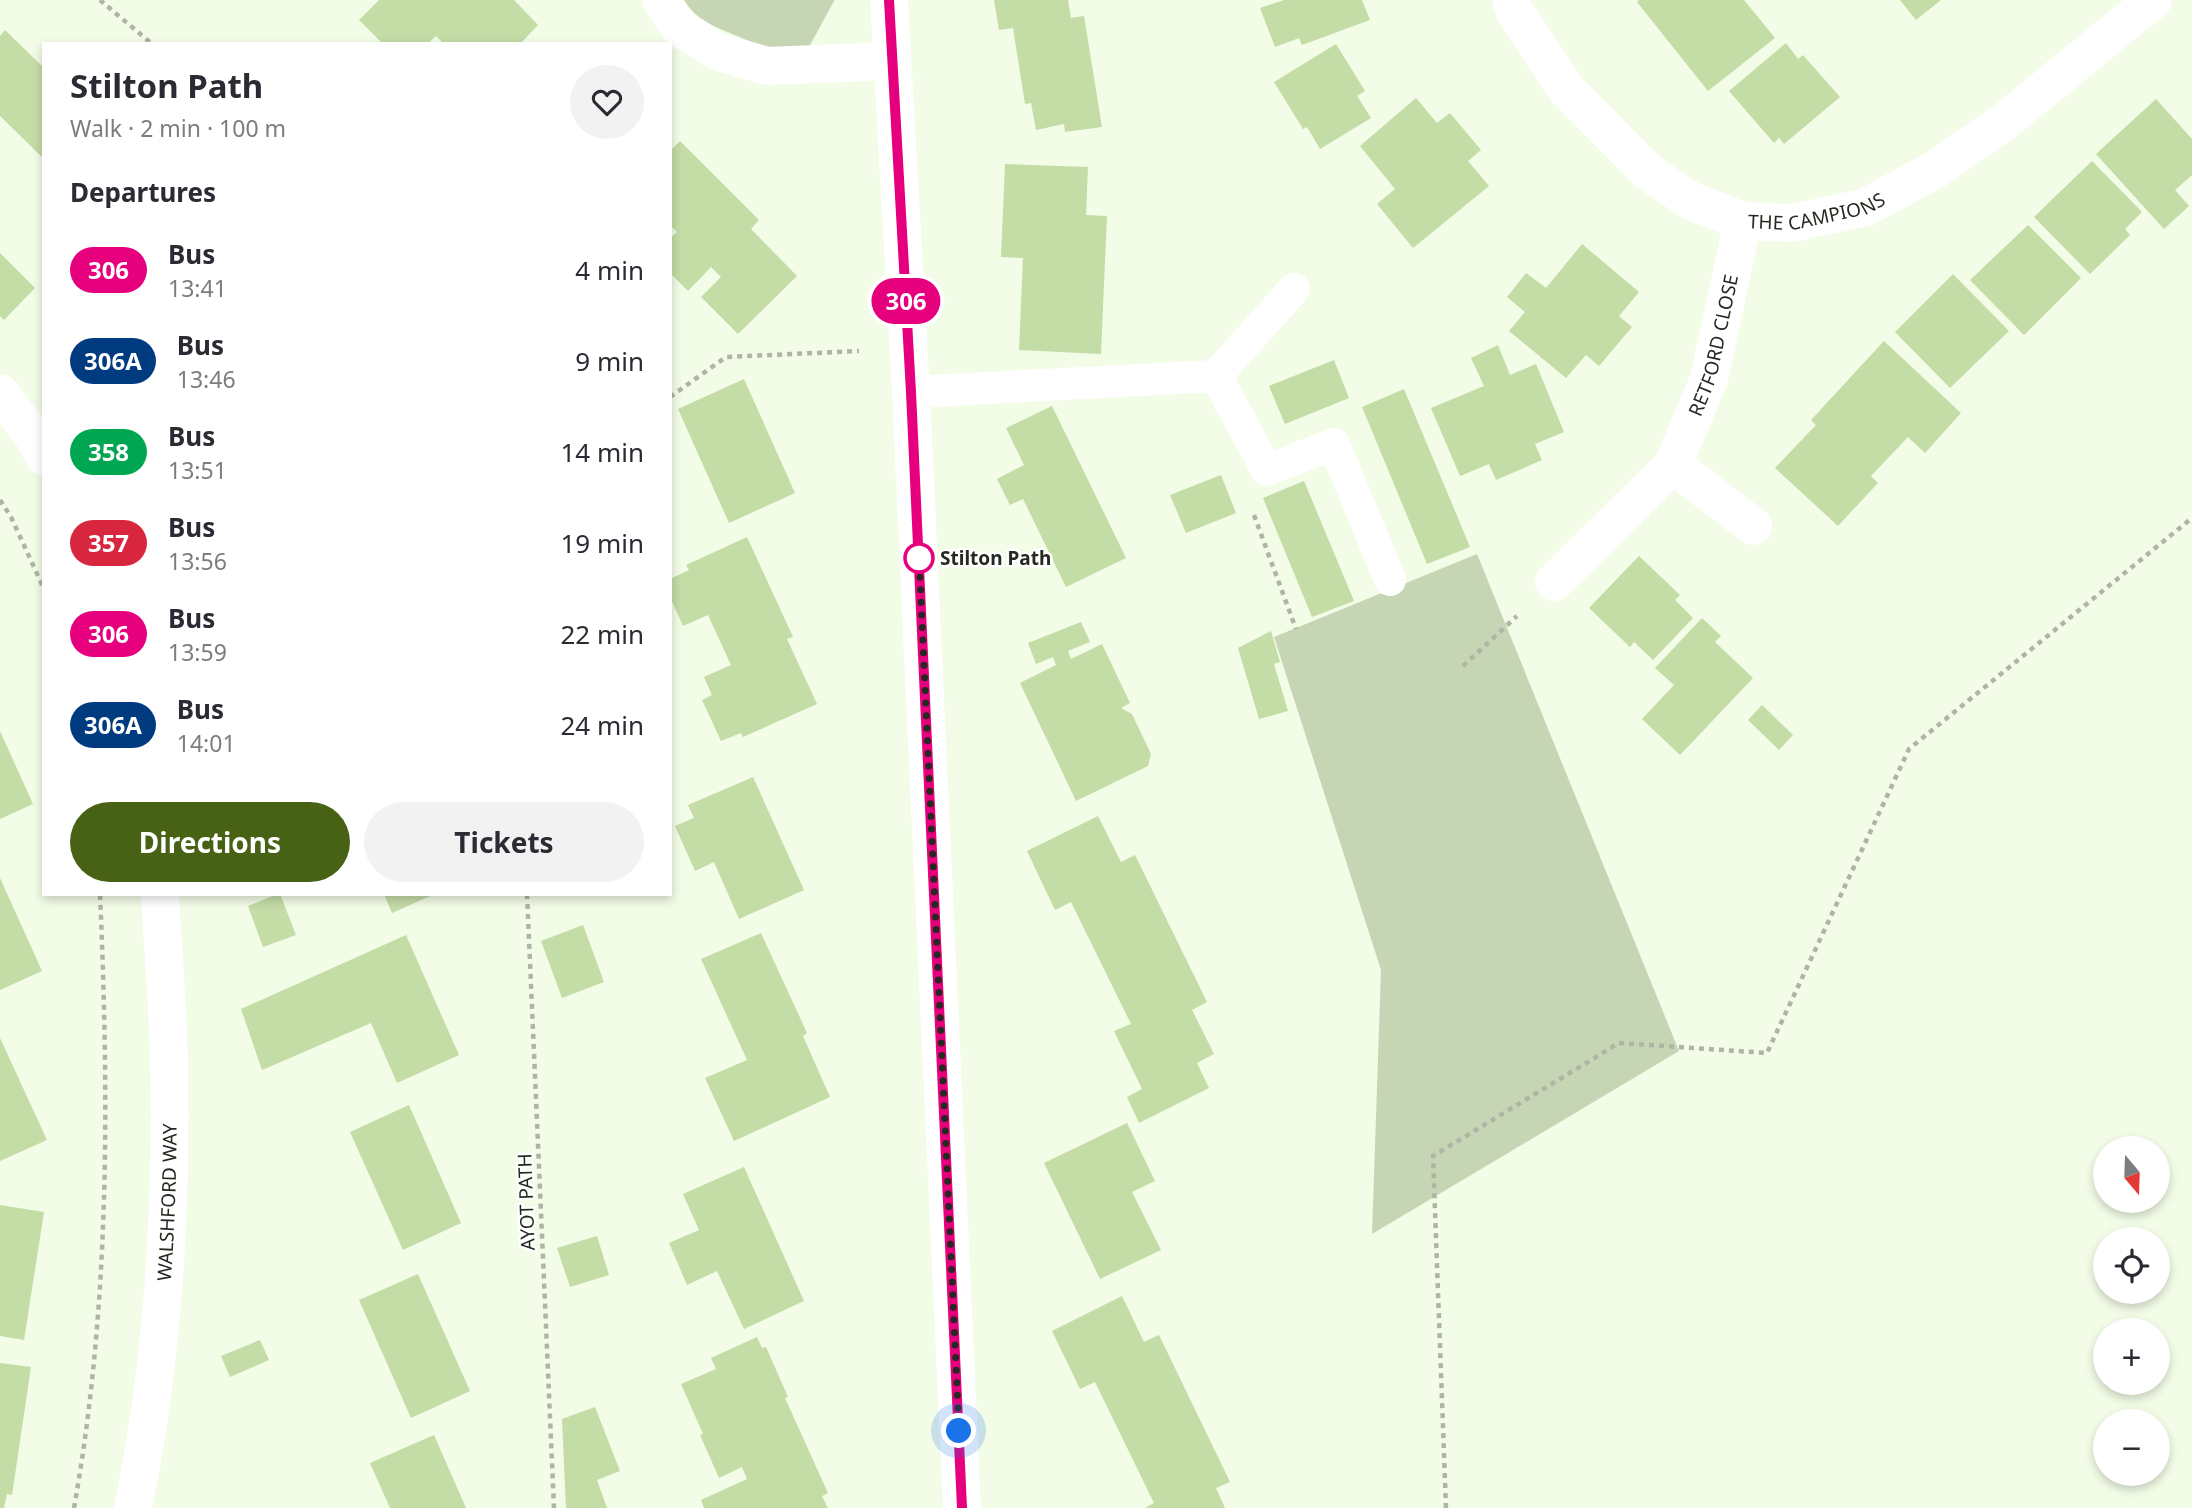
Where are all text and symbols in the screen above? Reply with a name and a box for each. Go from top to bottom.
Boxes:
text: Stilton Path [70,63,263,108]
button: heart [570,65,644,139]
text: Walk · 2 min · 100 m [70,112,286,144]
text: Departures [70,174,216,210]
street label: THE CAMPIONS [1748,186,1889,237]
text: Bus [168,236,215,272]
text: 4 min [575,252,644,288]
text: 306 [88,253,129,286]
text: 13:41 [168,272,227,304]
street label: RETFORD CLOSE [1682,272,1744,420]
line badge: 306 [866,278,946,324]
text: 306 [885,284,927,317]
text: Bus [177,327,224,363]
text: 9 min [575,343,644,379]
text: 306A [84,344,142,377]
text: 13:46 [177,363,236,395]
text: Bus [168,418,215,454]
text: 14 min [560,434,644,470]
text: 358 [88,435,129,468]
text: 13:51 [168,454,227,486]
text: Bus [168,509,215,545]
text: 19 min [560,525,644,561]
text: 357 [88,526,129,559]
marker: Stilton Path [904,543,934,573]
text: 13:56 [168,545,227,577]
place label: Stilton Path [940,545,1051,571]
text: Bus [168,600,215,636]
text: 22 min [560,616,644,652]
text: 306 [88,617,129,650]
text: 13:59 [168,636,227,668]
text: Bus [177,691,224,727]
text: 24 min [560,707,644,743]
text: 306A [84,708,142,741]
text: 14:01 [177,727,236,759]
button: Directions [70,802,350,882]
button: Tickets [364,802,644,882]
street label: WALSHFORD WAY [151,1123,183,1282]
north arrow [2093,1136,2170,1213]
map controls [2093,1136,2170,1486]
street label: AYOT PATH [511,1153,541,1251]
button: locate [2093,1227,2170,1304]
button: + [2093,1318,2170,1395]
button: − [2093,1409,2170,1486]
your location [941,1413,976,1448]

